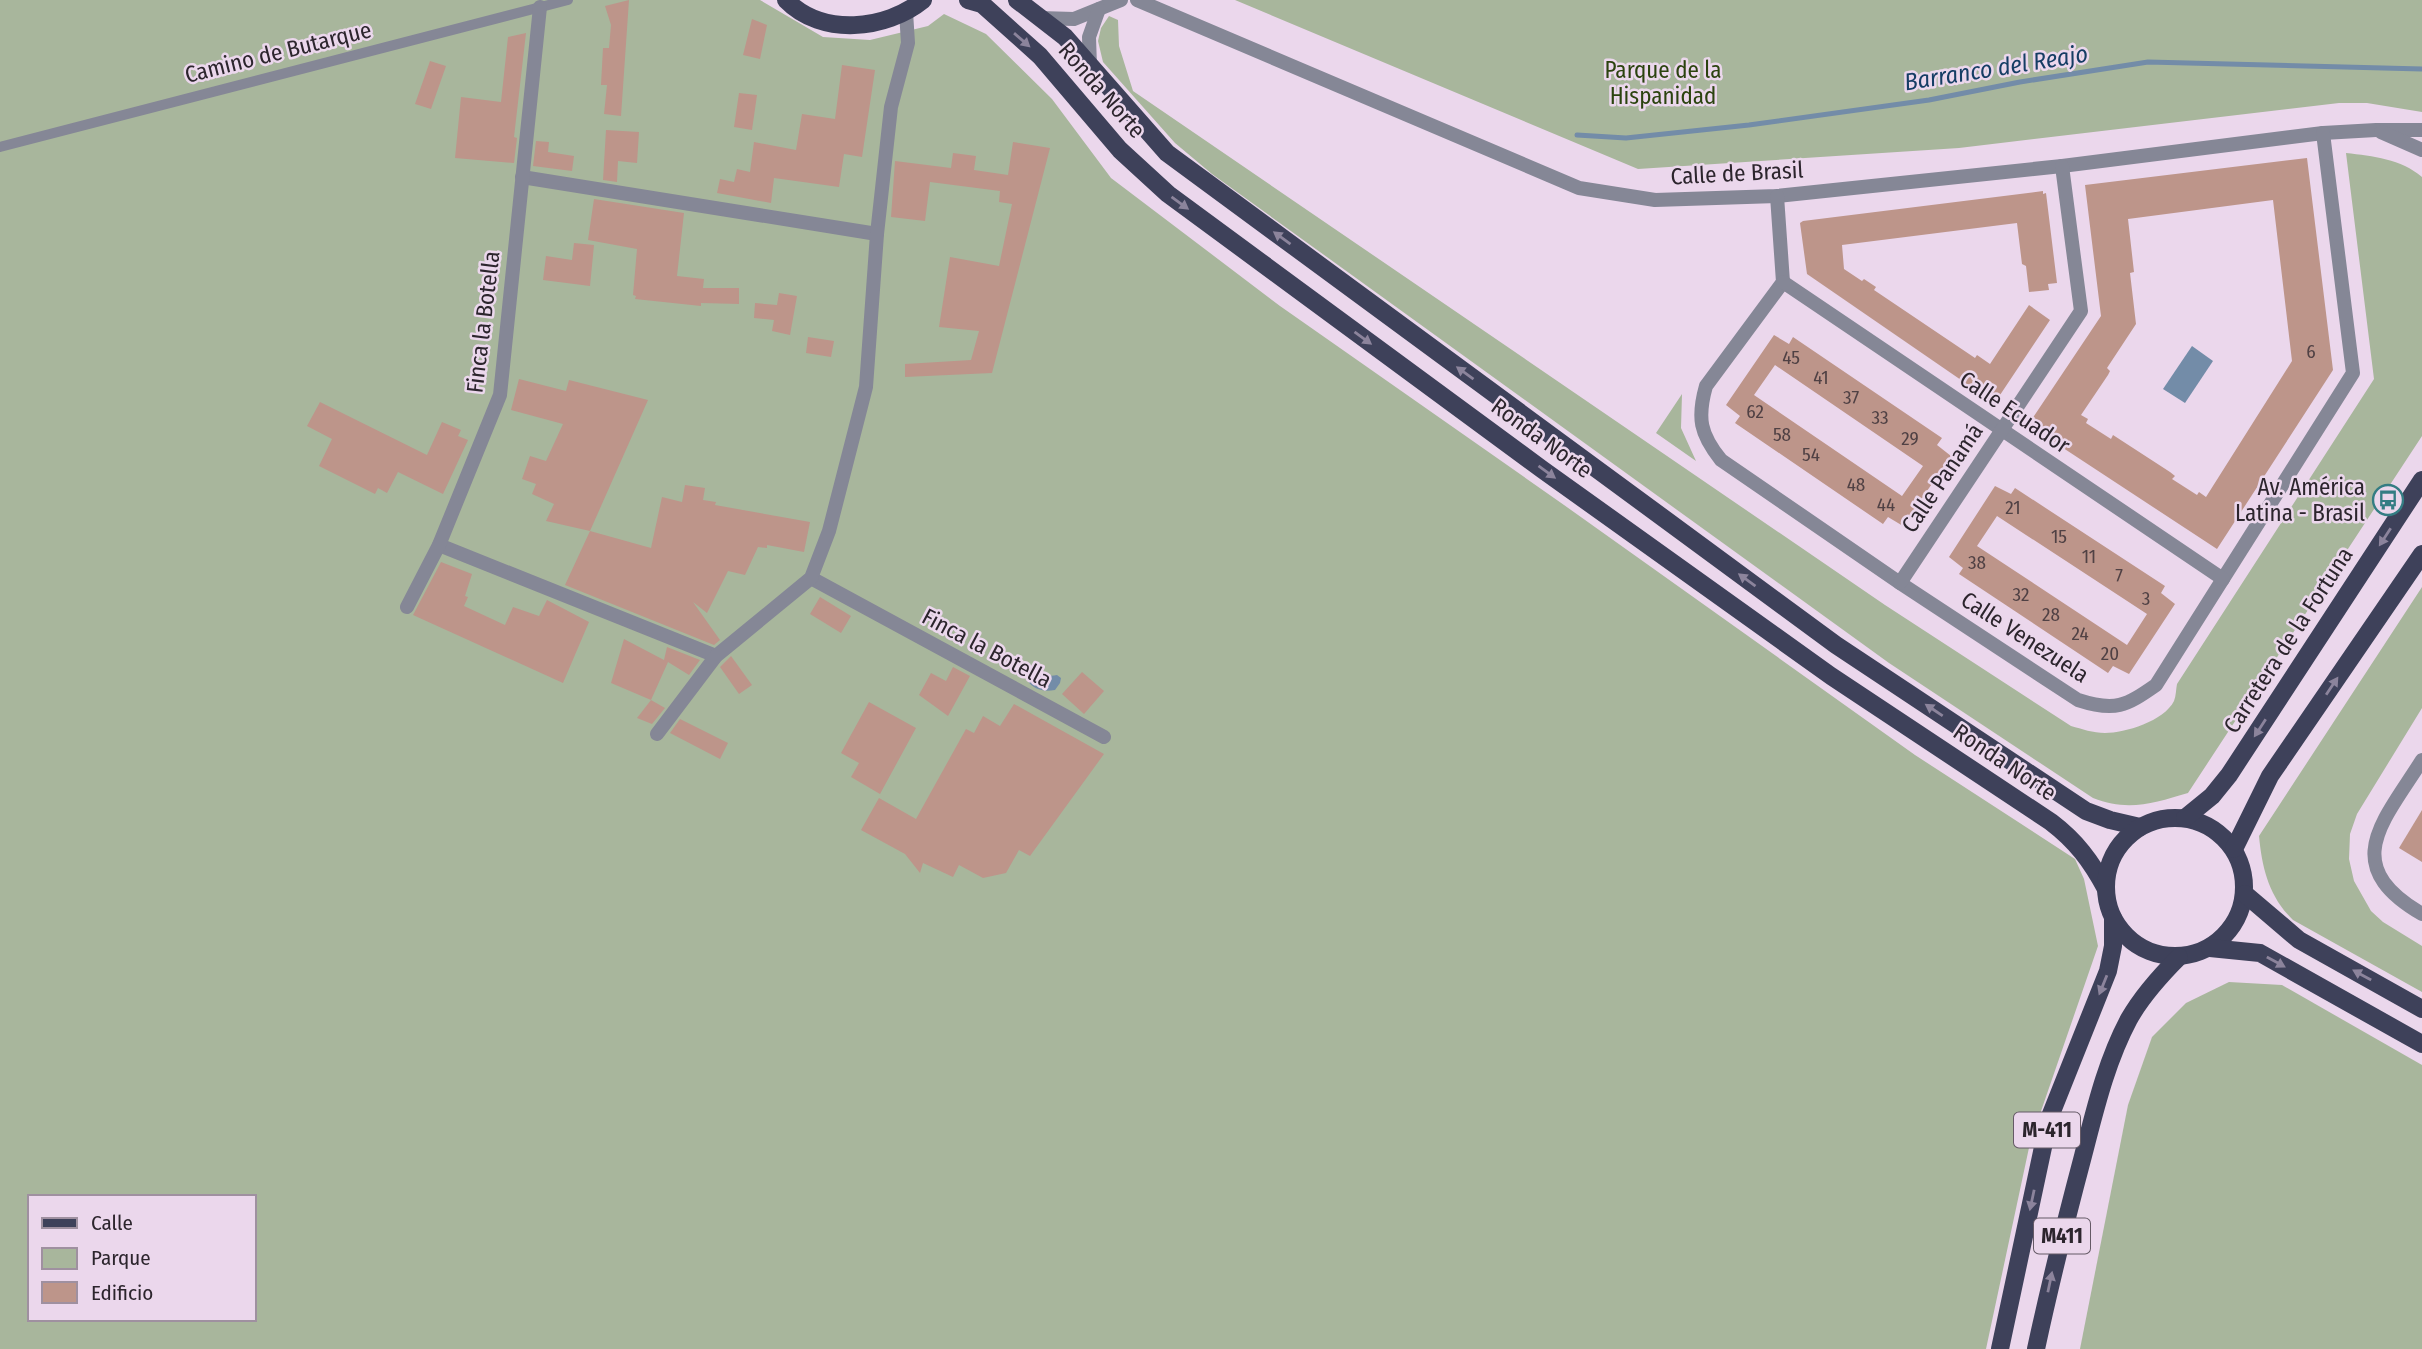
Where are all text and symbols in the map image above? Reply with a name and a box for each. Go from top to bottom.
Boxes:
street label: Camino de Butarque [182,15,374,89]
one-way arrow [1013,32,1031,48]
street label: Ronda Norte [1053,36,1151,144]
water label: Barranco del Reajo [1902,40,2090,96]
park label: Parque de la Hispanidad [1605,56,1721,110]
street label: Calle de Brasil [1670,156,1804,190]
one-way arrow [1171,196,1189,210]
one-way arrow [1272,231,1291,245]
street label: Finca la Botella [460,249,506,395]
one-way arrow [1354,331,1372,345]
house number: 6 [2306,340,2316,363]
house number: 45 [1782,346,1800,369]
street label: Calle Ecuador [1955,365,2075,459]
one-way arrow [1456,366,1474,380]
house number: 41 [1813,366,1829,389]
house number: 37 [1843,386,1859,409]
street label: Ronda Norte [1486,392,1598,484]
house number: 62 [1746,400,1764,423]
house number: 33 [1871,406,1889,429]
street label: Calle Panamá [1895,418,1989,538]
house number: 58 [1773,423,1791,446]
house number: 29 [1901,427,1919,450]
house number: 54 [1802,443,1820,466]
one-way arrow [1538,465,1556,479]
house number: 48 [1847,473,1865,496]
place label: Av. América Latina - Brasil [2235,473,2365,527]
bus stop icon: Av. América Latina - Brasil [2371,483,2405,517]
house number: 44 [1877,493,1895,516]
house number: 21 [2005,496,2021,519]
house number: 15 [2051,525,2067,548]
one-way arrow [2378,527,2391,547]
street label: Carretera de la Fortuna [2217,542,2359,738]
house number: 11 [2082,545,2096,568]
house number: 38 [1968,551,1986,574]
house number: 7 [2115,564,2123,587]
one-way arrow [1738,573,1756,587]
house number: 32 [2013,583,2029,606]
street label: Calle Venezuela [1956,585,2094,689]
house number: 3 [2142,587,2150,610]
street label: Finca la Botella [917,602,1057,694]
house number: 28 [2042,603,2060,626]
house number: 24 [2071,622,2089,645]
house number: 20 [2101,642,2119,665]
one-way arrow [2325,677,2339,695]
one-way arrow [1924,703,1944,716]
street label: Ronda Norte [1948,717,2062,807]
one-way arrow [2254,718,2267,738]
one-way arrow [2266,956,2286,968]
one-way arrow [2353,969,2372,981]
one-way arrow [2098,974,2109,995]
road number: M-411 [2014,1112,2080,1148]
one-way arrow [2026,1189,2037,1211]
legend [28,1195,256,1321]
text: Calle [91,1210,133,1236]
road number: M411 [2034,1218,2090,1254]
text: Parque [91,1245,151,1271]
one-way arrow [2045,1271,2056,1293]
text: Edificio [91,1280,153,1306]

